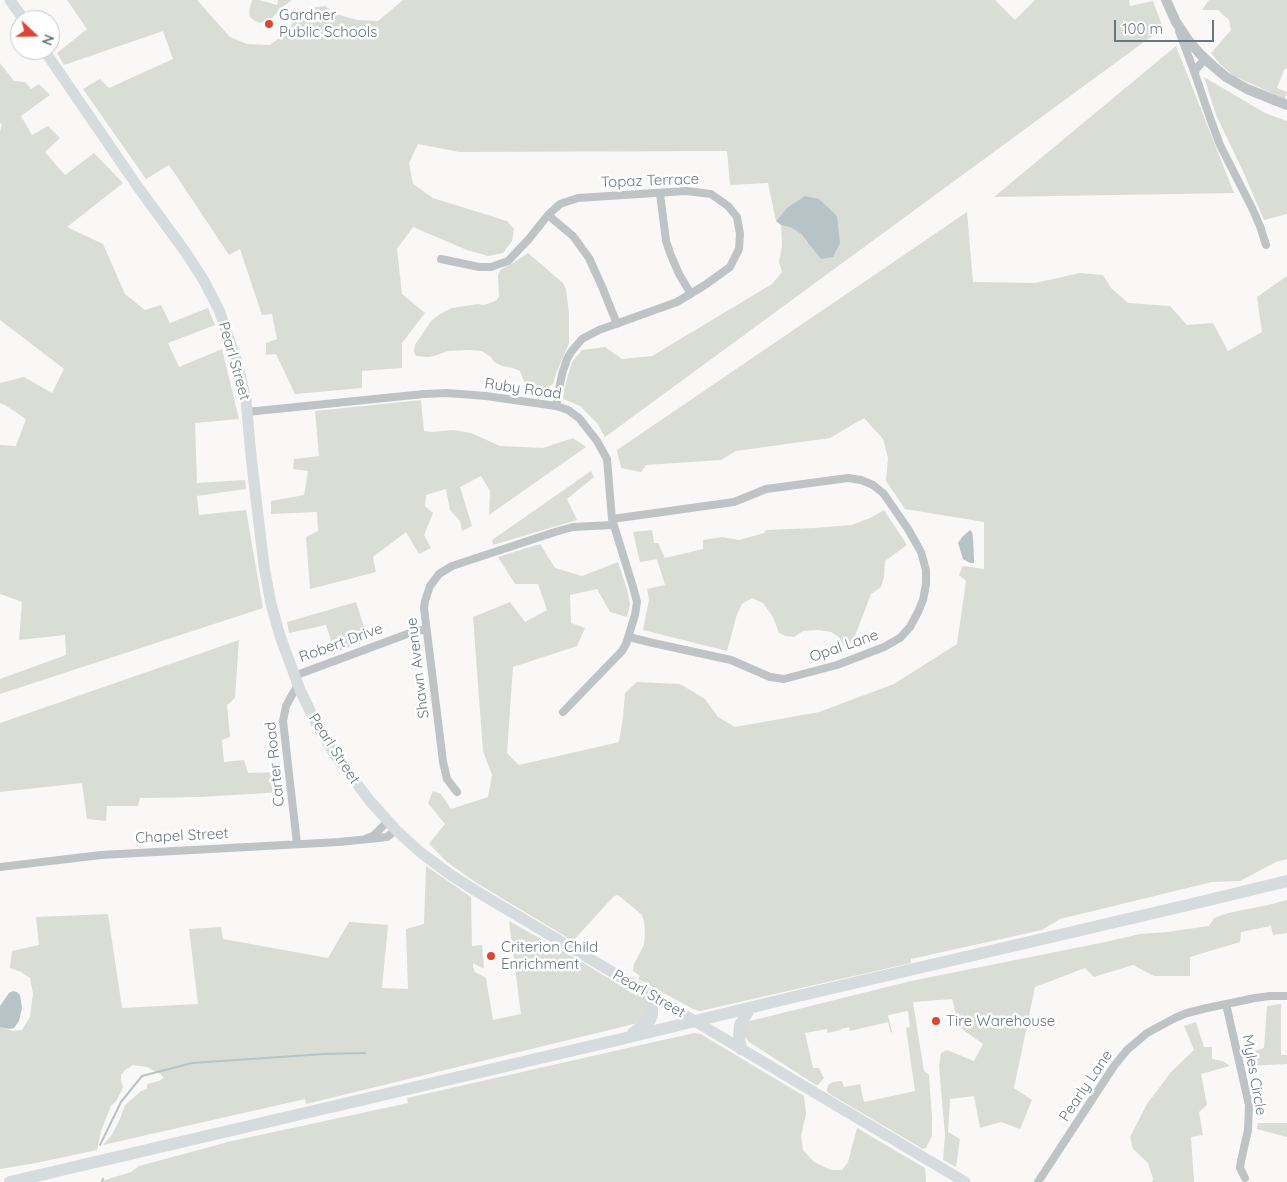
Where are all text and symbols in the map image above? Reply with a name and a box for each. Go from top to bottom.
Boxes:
place label: Gardner Public Schools [279,6,377,41]
north arrow [10,10,60,60]
scale bar [1117,10,1217,42]
marker: Gardner Public Schools [263,18,275,30]
text: 100 m [1122,19,1163,38]
text: N [38,32,58,48]
street label: Topaz Terrace [601,170,699,192]
street label: Pearl Street [214,320,254,402]
street label: Ruby Road [483,375,563,403]
street label: Shawn Avenue [403,617,433,719]
street label: Robert Drive [297,620,385,666]
street label: Opal Lane [807,626,881,666]
street label: Pearl Street [304,710,364,788]
street label: Carter Road [262,721,288,807]
street label: Chapel Street [135,825,229,847]
place label: Criterion Child Enrichment [501,938,598,973]
marker: Criterion Child Enrichment [485,950,497,962]
street label: Pearl Street [610,966,688,1022]
place label: Tire Warehouse [946,1012,1055,1030]
marker: Tire Warehouse [930,1015,942,1027]
street label: Myles Circle [1238,1033,1270,1117]
street label: Pearly Lane [1056,1047,1116,1125]

